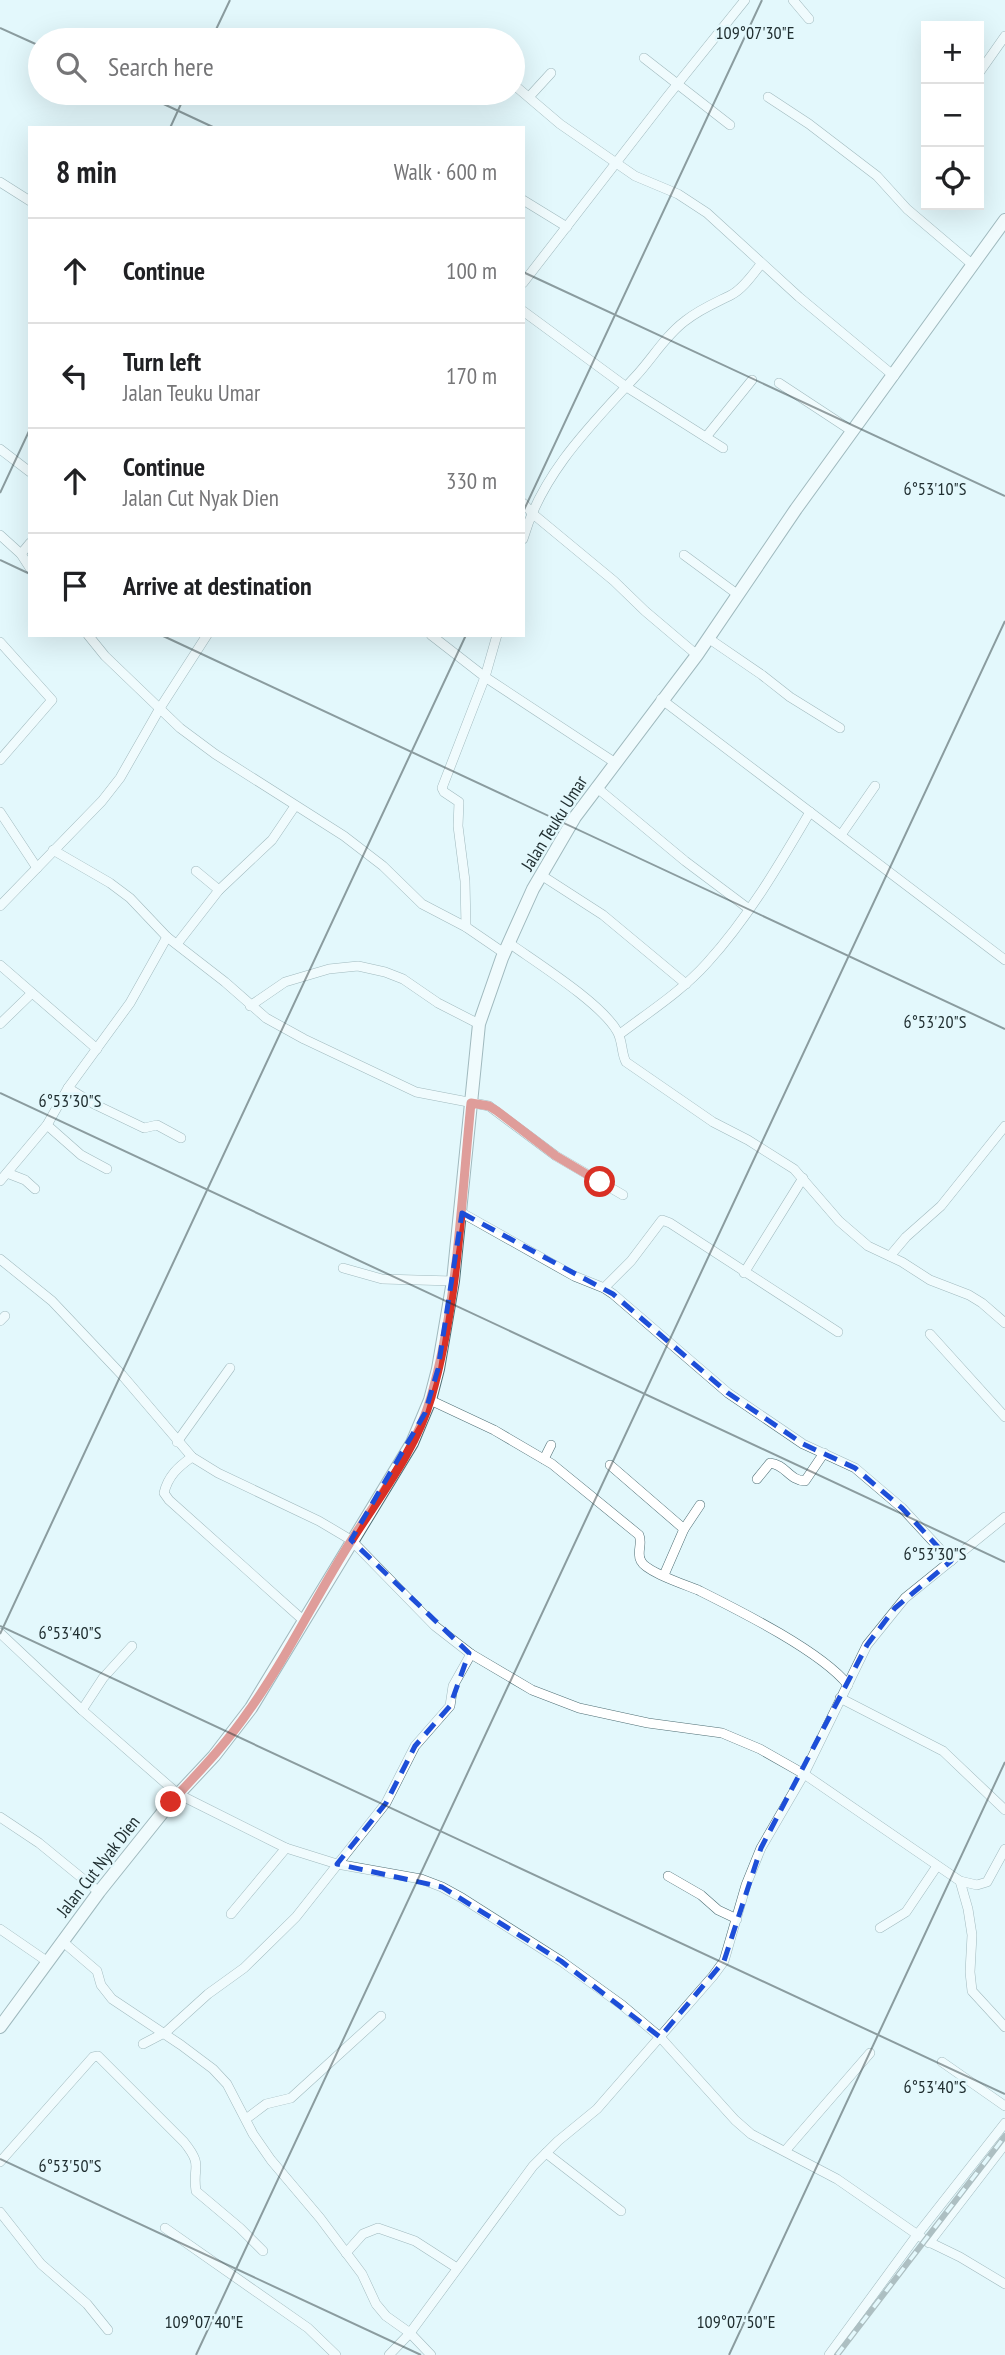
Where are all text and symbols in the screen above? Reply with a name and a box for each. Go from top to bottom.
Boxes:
text: 109°07'30"E [716,21,794,44]
map controls [921,21,984,210]
button: + [921,21,984,84]
search box [28,28,525,105]
icon: search [52,48,90,86]
text: Search here [108,50,214,83]
button: − [921,84,984,147]
button: locate [921,147,984,210]
text: 8 min [56,152,117,191]
text: Walk · 600 m [394,157,497,186]
icon: ahead [56,252,94,290]
text: Continue [123,254,205,287]
text: 100 m [446,256,497,285]
text: Turn left [123,345,201,378]
icon: left [56,357,94,395]
text: 170 m [446,361,497,390]
text: Jalan Teuku Umar [123,378,260,407]
text: Continue [123,450,205,483]
icon: ahead [56,462,94,500]
text: 330 m [446,466,497,495]
text: 6°53'10"S [904,477,967,500]
text: Jalan Cut Nyak Dien [123,483,279,512]
icon: arrive [56,567,94,605]
text: Arrive at destination [123,569,312,602]
street label: Jalan Teuku Umar [515,771,592,876]
text: 6°53'20"S [904,1010,967,1033]
text: 6°53'30"S [39,1089,102,1112]
route start [584,1166,615,1197]
text: 6°53'30"S [904,1542,967,1565]
text: 6°53'40"S [39,1621,102,1644]
route end [155,1786,186,1817]
street label: Jalan Cut Nyak Dien [51,1811,145,1922]
text: 6°53'40"S [904,2075,967,2098]
text: 6°53'50"S [39,2154,102,2177]
text: 109°07'40"E [165,2310,243,2333]
text: 109°07'50"E [697,2310,775,2333]

